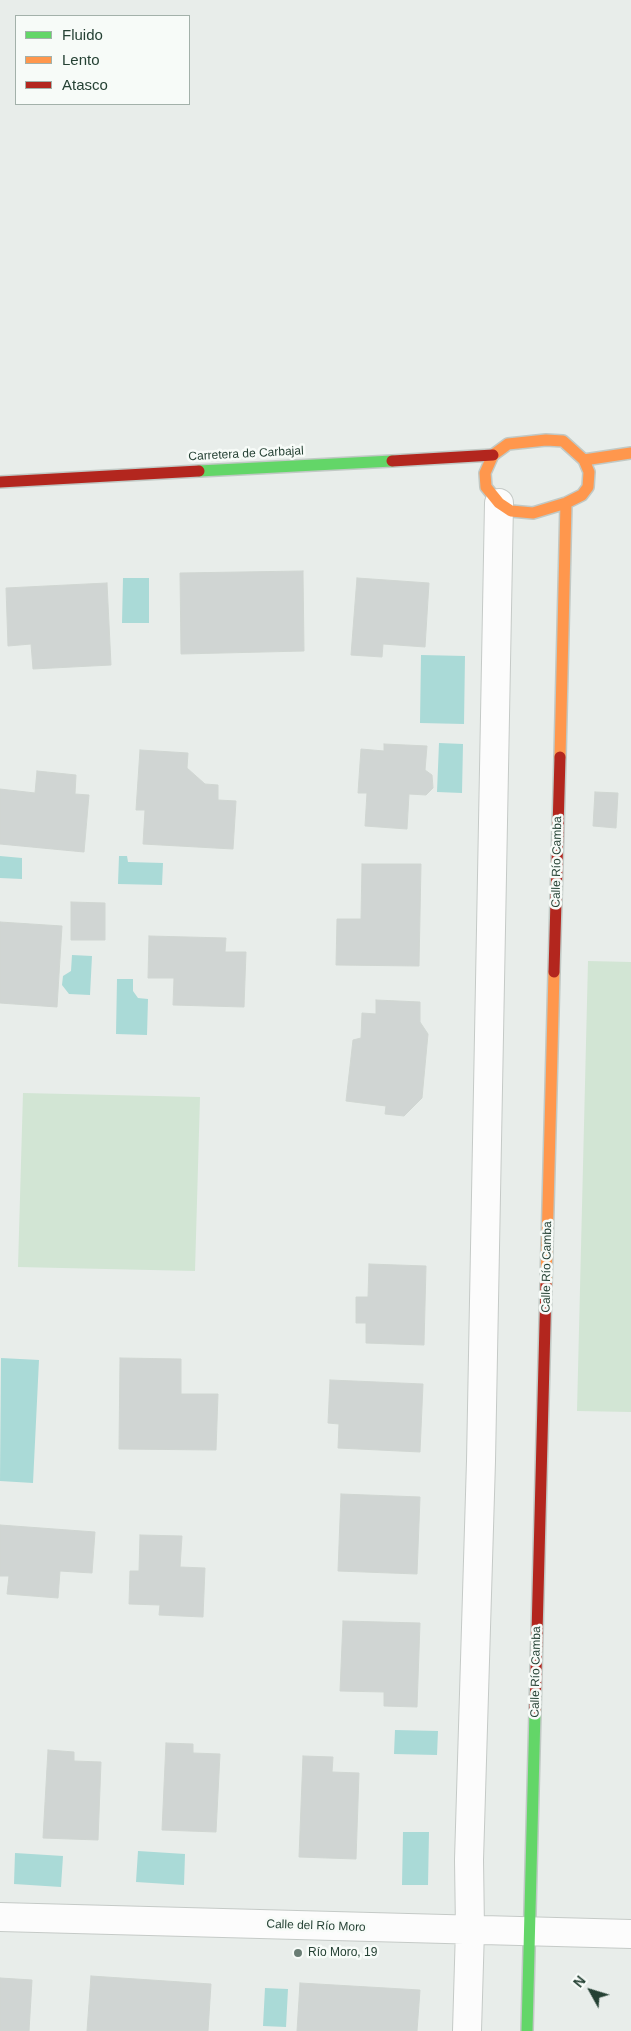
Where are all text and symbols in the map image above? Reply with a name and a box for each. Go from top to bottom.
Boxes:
legend [15,15,190,105]
text: Fluido [62,26,103,43]
text: Lento [62,51,100,68]
text: Atasco [62,76,108,93]
street label: Carretera de Carbajal [188,444,304,464]
street label: Calle Río Camba [549,816,565,908]
street label: Calle Río Camba [539,1221,555,1313]
street label: Calle Río Camba [528,1626,544,1718]
street label: Calle del Río Moro [266,1917,366,1935]
place label: Río Moro, 19 [308,1946,377,1960]
marker: Río Moro, 19 [292,1947,304,1959]
north arrow [566,1966,616,2016]
text: N [570,1973,589,1991]

